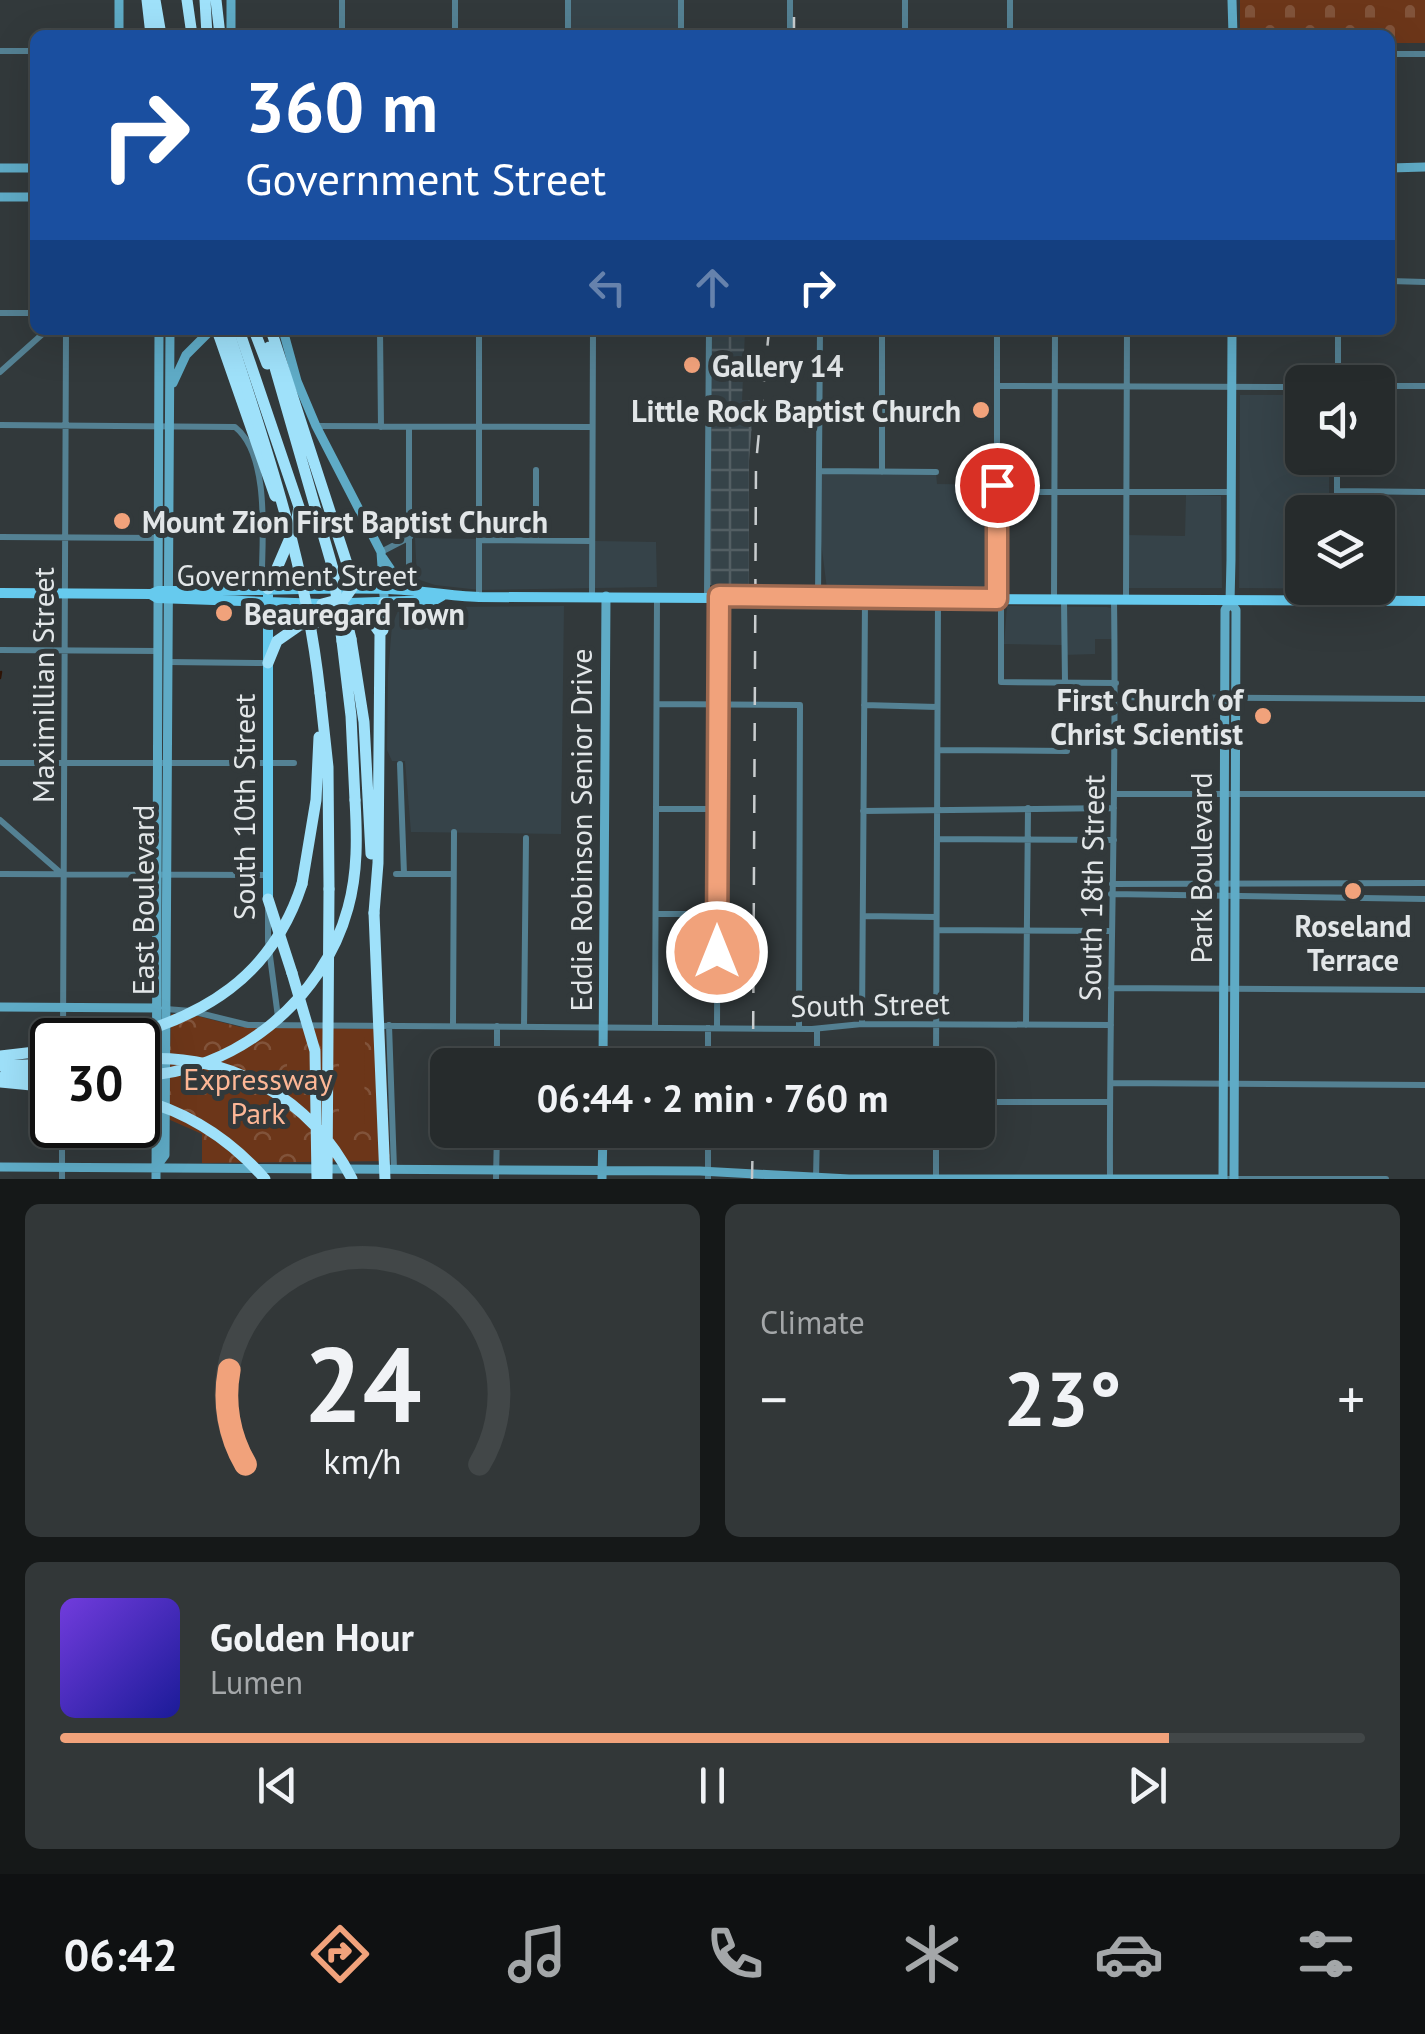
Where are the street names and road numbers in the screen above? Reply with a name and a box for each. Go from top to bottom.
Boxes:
street label: Government Street [177,555,417,594]
street label: Maximillian Street [23,567,62,803]
street label: Eddie Robinson Senior Drive [561,648,600,1012]
street label: South 10th Street [224,694,263,920]
street label: Park Boulevard [1181,772,1220,964]
street label: South 18th Street [1070,774,1112,1002]
street label: East Boulevard [123,805,162,995]
street label: South Street [790,983,950,1025]

